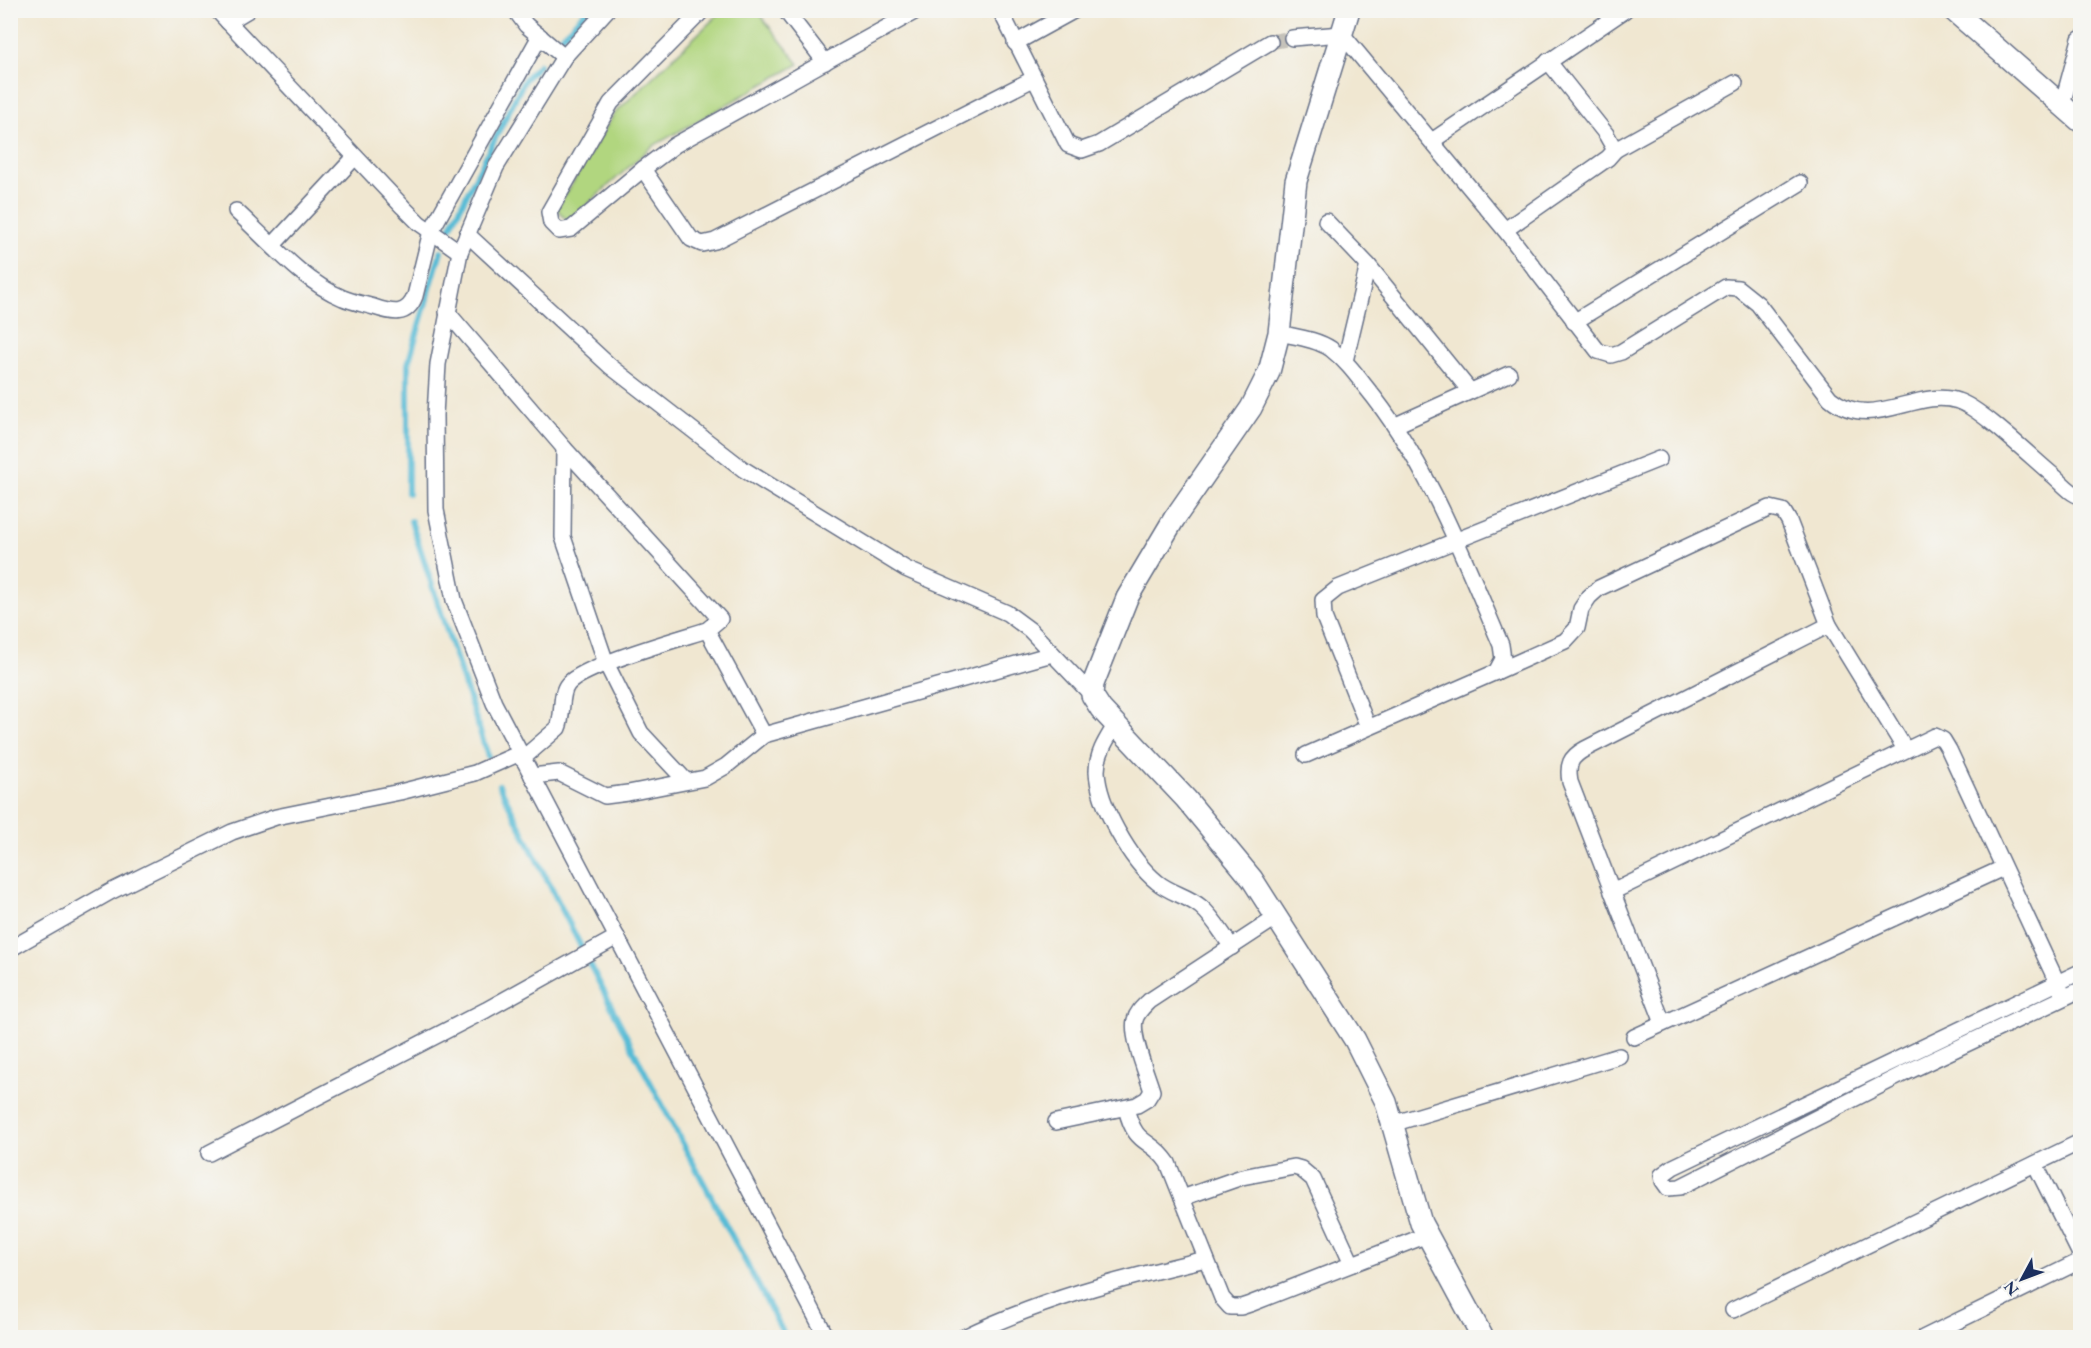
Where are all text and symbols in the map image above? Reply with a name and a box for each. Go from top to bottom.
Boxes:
north arrow [1992,1249,2052,1309]
text: N [1999,1277,2023,1300]

